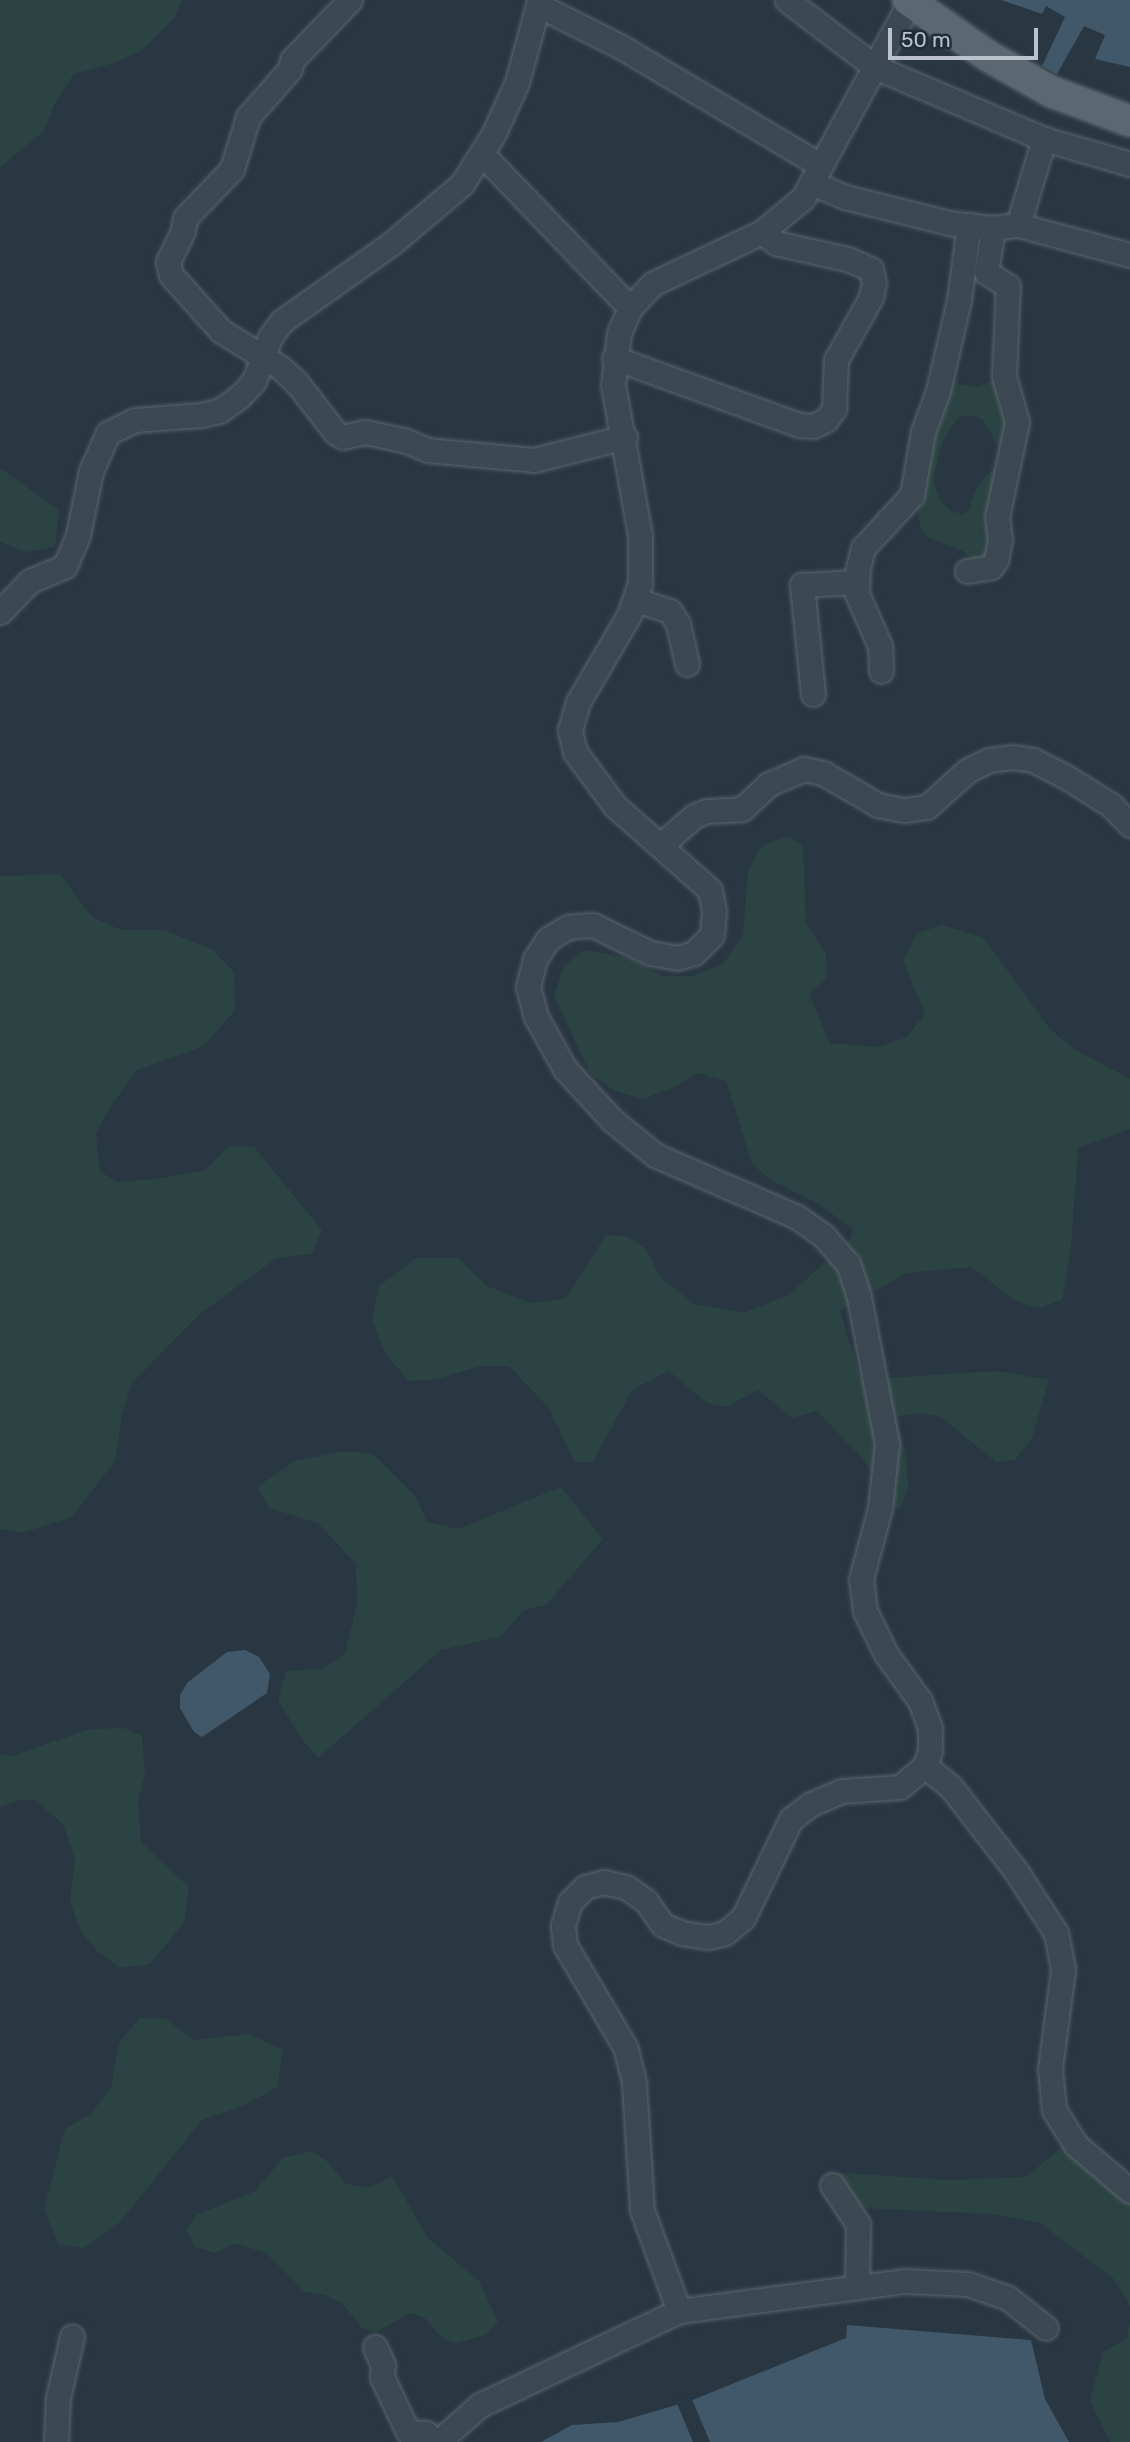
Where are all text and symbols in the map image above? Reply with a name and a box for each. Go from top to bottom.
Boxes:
scale bar [892,14,1042,58]
text: 50 m [901,27,951,52]

